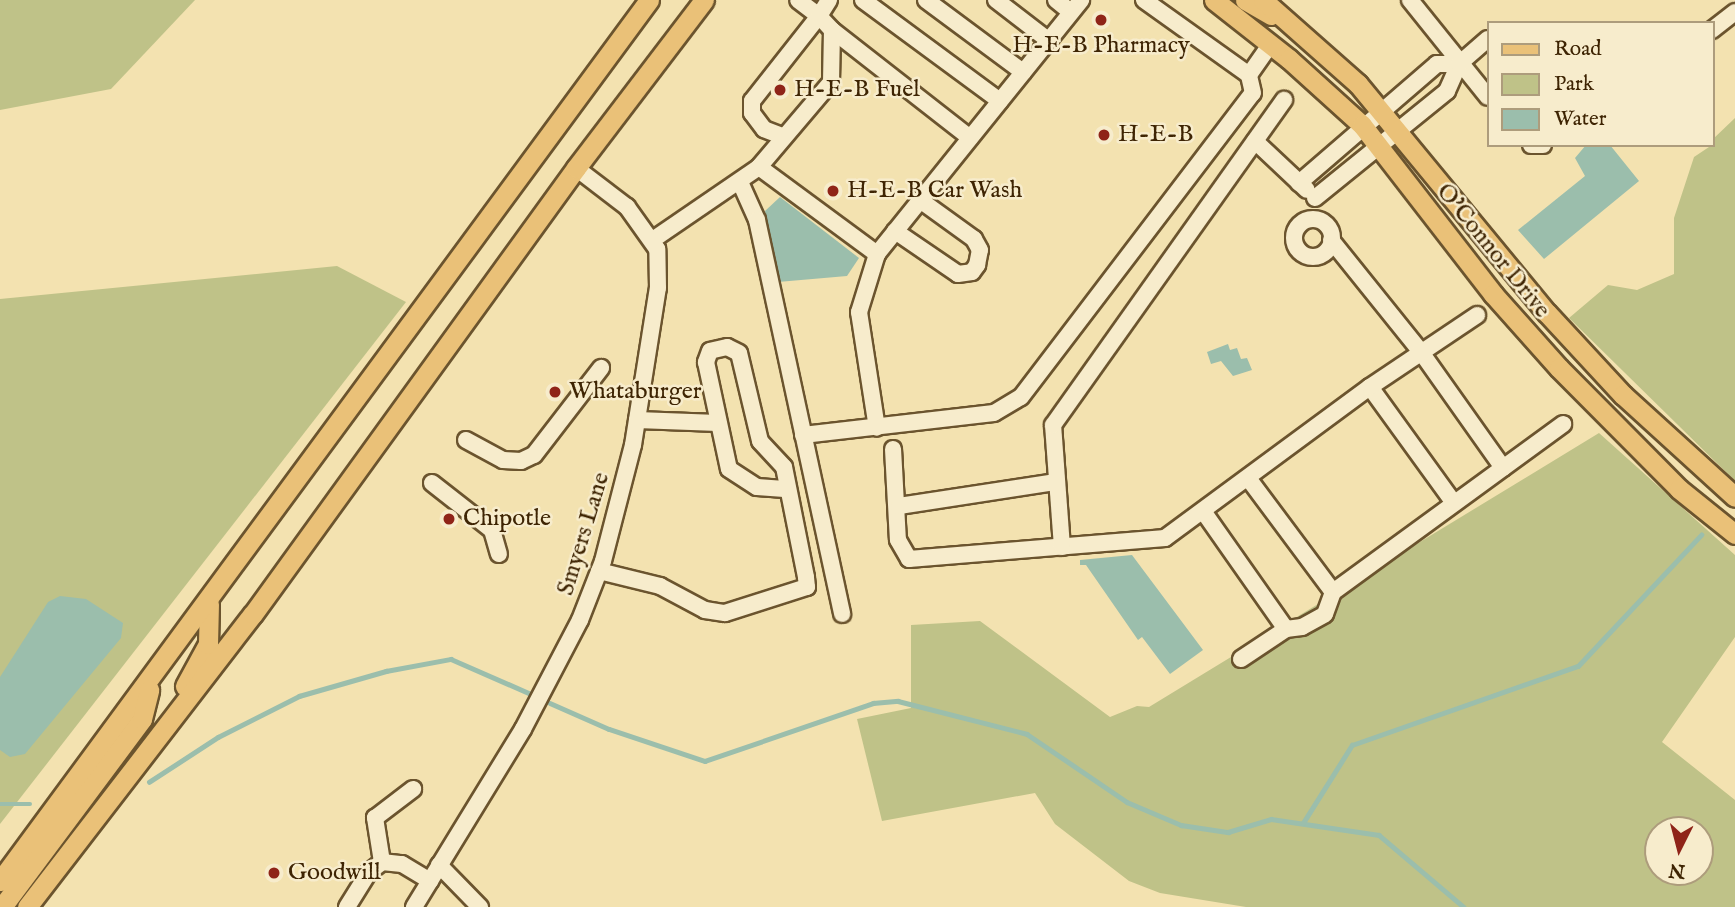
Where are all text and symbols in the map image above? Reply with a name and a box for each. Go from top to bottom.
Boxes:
marker: H-E-B Pharmacy [1093,12,1109,28]
legend [1486,21,1714,147]
place label: H-E-B Pharmacy [1012,32,1190,60]
text: Road [1554,36,1601,63]
text: Park [1554,71,1594,98]
place label: H-E-B Fuel [794,76,920,104]
marker: H-E-B Fuel [772,82,788,98]
text: Water [1554,106,1606,133]
place label: H-E-B [1118,121,1193,149]
marker: H-E-B [1096,127,1112,143]
place label: H-E-B Car Wash [847,177,1022,205]
street label: O'Connor Drive [1430,178,1556,324]
marker: H-E-B Car Wash [825,183,841,199]
place label: Whataburger [569,378,702,406]
marker: Whataburger [547,384,563,400]
street label: Smyers Lane [552,469,616,599]
place label: Chipotle [463,505,551,533]
marker: Chipotle [441,511,457,527]
north arrow [1644,816,1714,886]
text: N [1668,857,1686,883]
place label: Goodwill [288,859,381,887]
marker: Goodwill [266,865,282,881]

